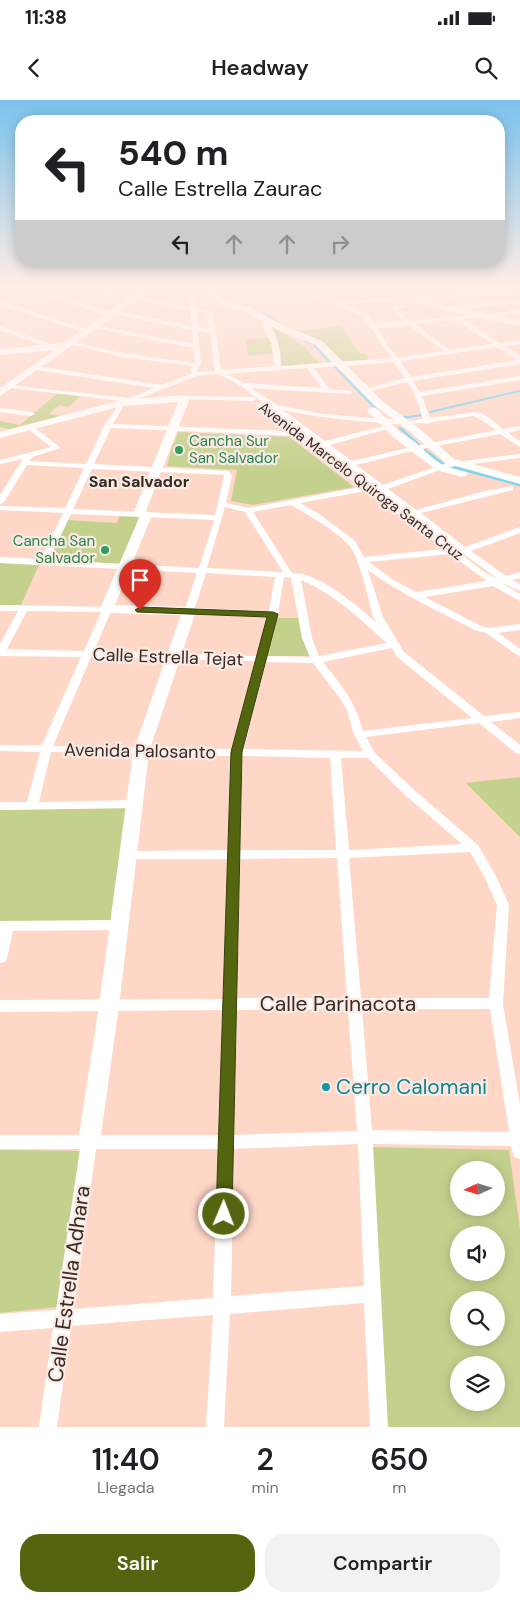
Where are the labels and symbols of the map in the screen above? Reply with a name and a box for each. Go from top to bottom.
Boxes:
street label: Avenida Marcelo Quiroga Santa Cruz [254,397,468,565]
place label: Cancha Sur San Salvador [189,431,279,468]
marker: Cancha Sur San Salvador [173,444,185,456]
district label: San Salvador [89,471,190,492]
place label: Cancha San Salvador [13,531,95,568]
marker: Cancha San Salvador [99,544,111,556]
pin [119,559,161,610]
street label: Calle Estrella Tejat [92,642,244,672]
street label: Avenida Palosanto [64,738,216,764]
street label: Calle Parinacota [260,990,416,1018]
place label: Cerro Calomani [336,1073,487,1101]
marker: Cerro Calomani [320,1081,332,1093]
north arrow [450,1161,505,1216]
street label: Calle Estrella Adhara [41,1184,97,1384]
position arrow [197,1187,249,1239]

